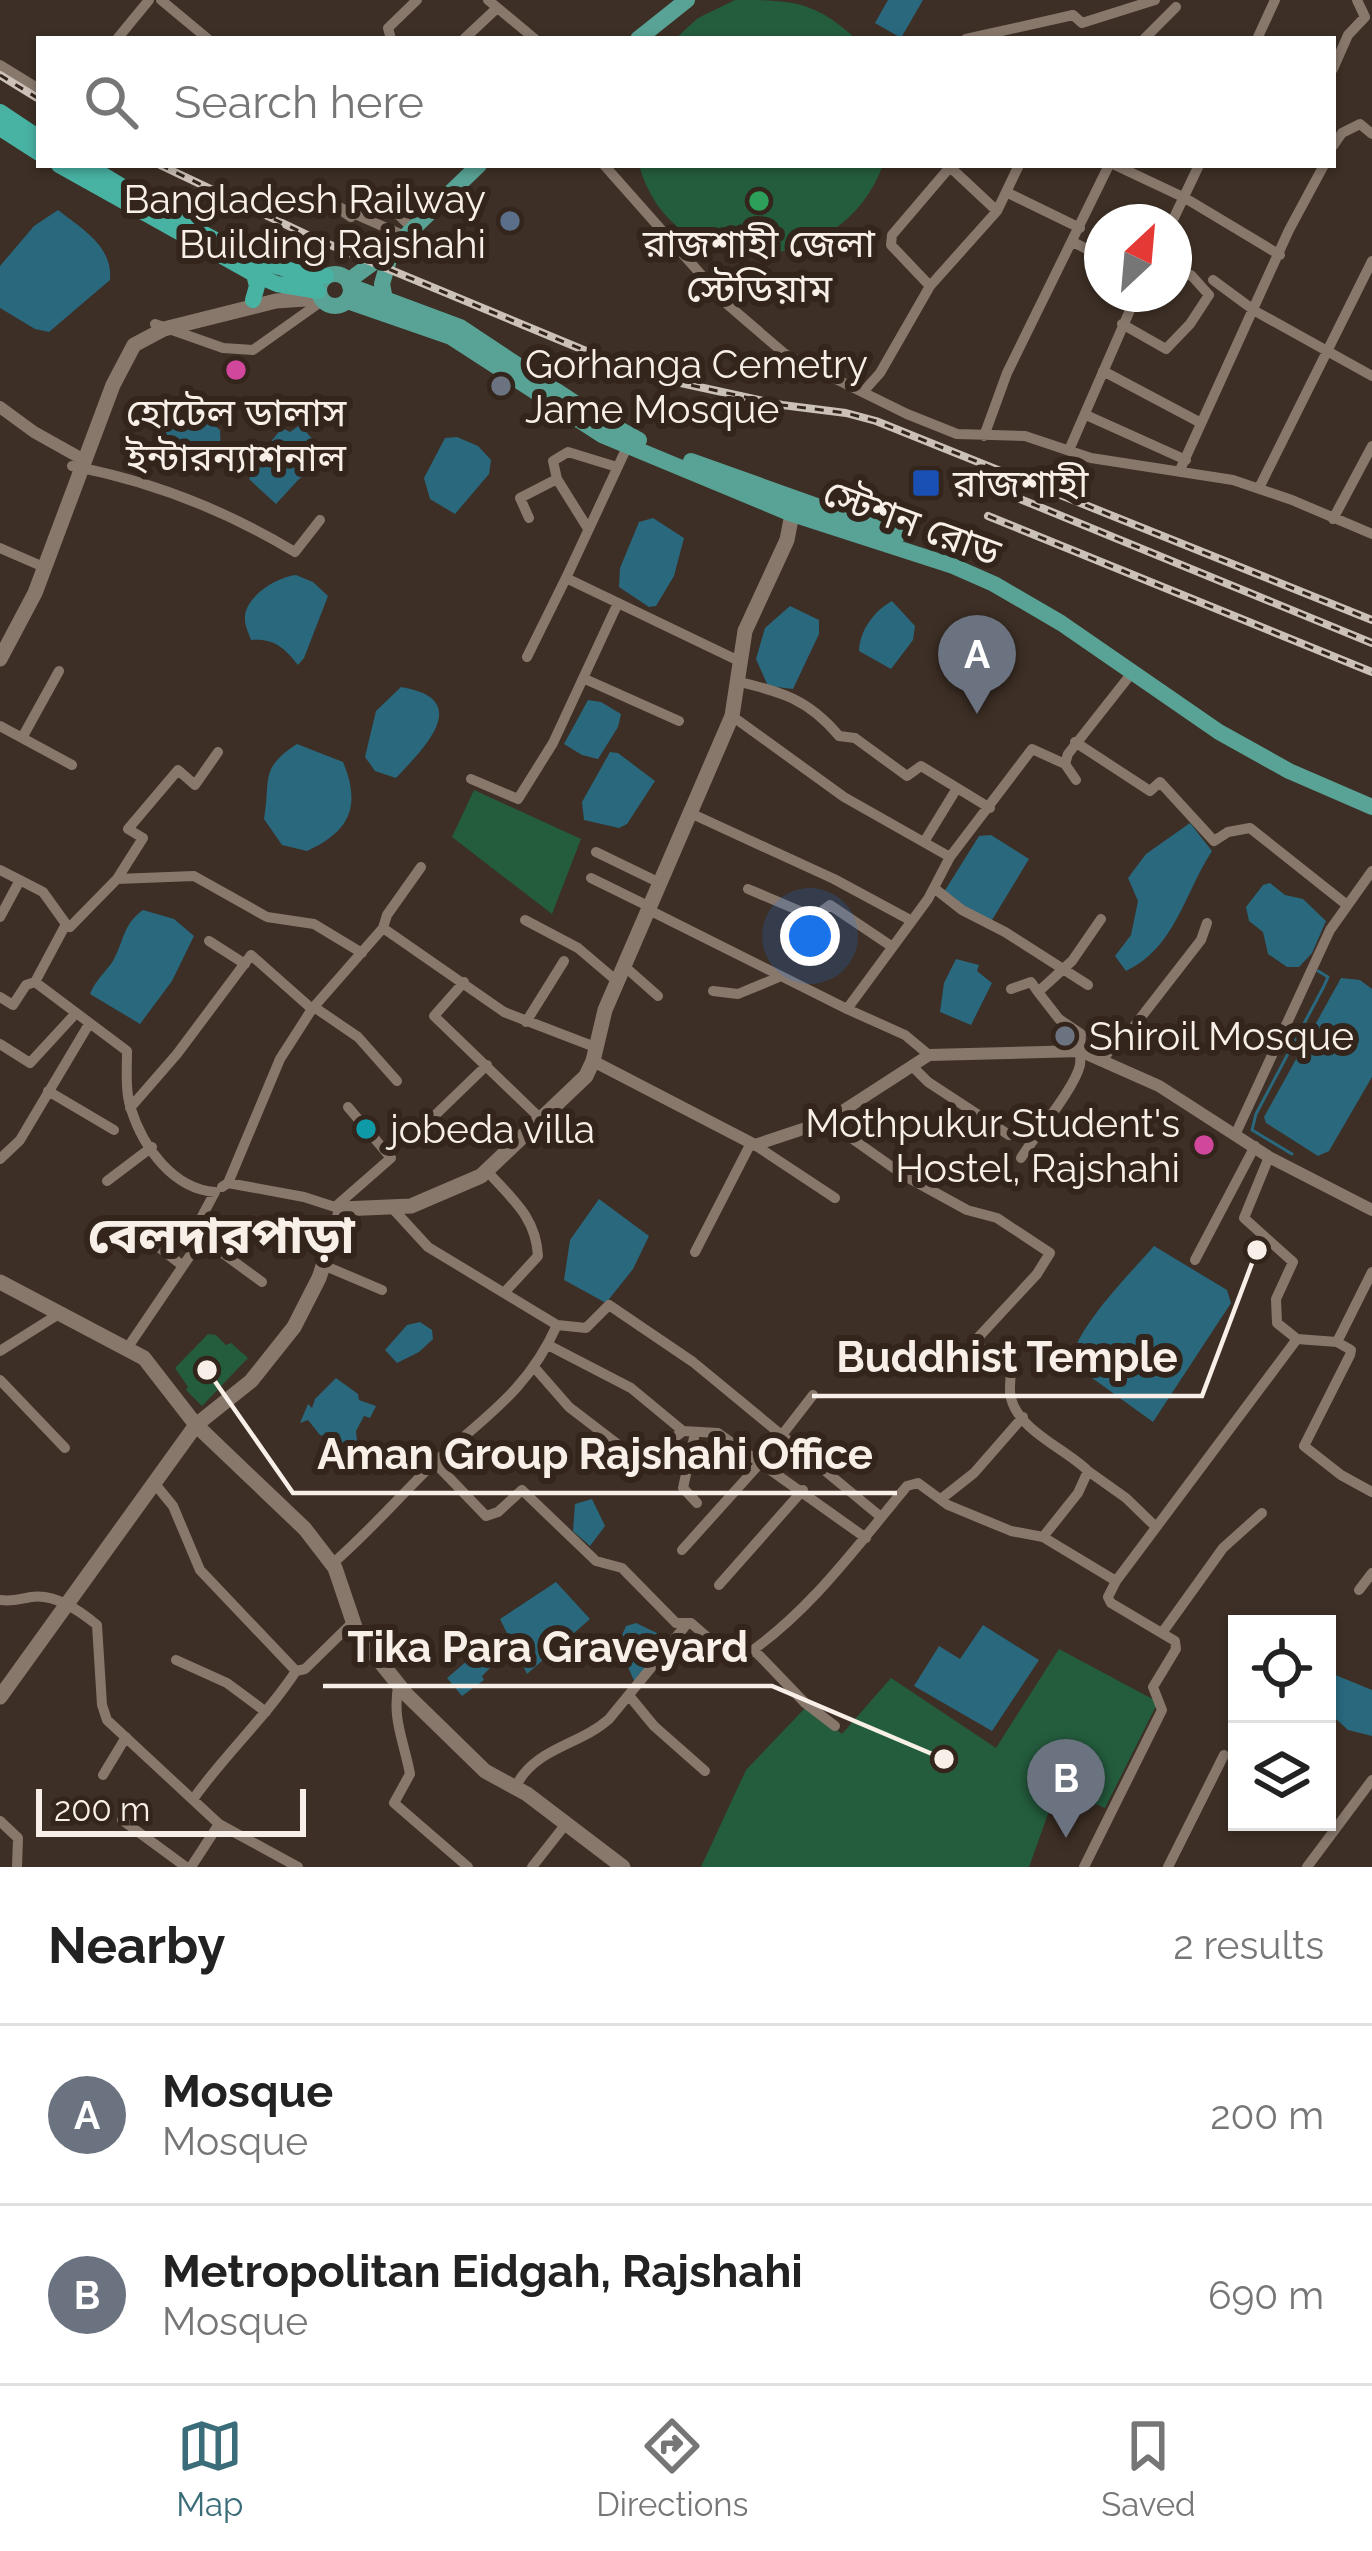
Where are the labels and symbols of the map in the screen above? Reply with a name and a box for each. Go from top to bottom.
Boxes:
place label: Bangladesh Railway Building Rajshahi [124,176,486,267]
marker: রাজশাহী জেলা স্টেডিয়াম [746,188,772,214]
north arrow [1084,204,1192,312]
marker: Bangladesh Railway Building Rajshahi [497,208,523,234]
place label: রাজশাহী জেলা স্টেডিয়াম [642,220,876,311]
place label: Gorhanga Cemetry Jame Mosque [525,341,868,432]
marker: হোটেল ডালাস ইন্টারন্যাশনাল [223,357,249,383]
marker: Gorhanga Cemetry Jame Mosque [488,373,514,399]
place label: হোটেল ডালাস ইন্টারন্যাশনাল [125,389,347,480]
place label: রাজশাহী [952,460,1089,506]
marker: রাজশাহী [910,467,942,499]
street label: স্টেশন রোড [817,469,1008,576]
pin: A [938,615,1016,714]
your location [780,906,840,966]
place label: Shiroil Mosque [1089,1013,1354,1059]
marker: Shiroil Mosque [1052,1023,1078,1049]
place label: Mothpukur Student's Hostel, Rajshahi [805,1100,1180,1191]
place label: jobeda villa [385,1106,595,1152]
marker: jobeda villa [353,1116,379,1142]
marker: Mothpukur Student's Hostel, Rajshahi [1191,1132,1217,1158]
district label: বেলদারপাড়া [87,1205,355,1265]
callout: Buddhist Temple [812,1318,1202,1396]
text: Buddhist Temple [836,1333,1178,1382]
callout: Aman Group Rajshahi Office [293,1415,897,1493]
text: Aman Group Rajshahi Office [317,1430,873,1479]
callout: Tika Para Graveyard [323,1608,772,1686]
text: Tika Para Graveyard [348,1623,748,1672]
pin: B [1027,1739,1105,1838]
scale bar [36,1783,306,1836]

